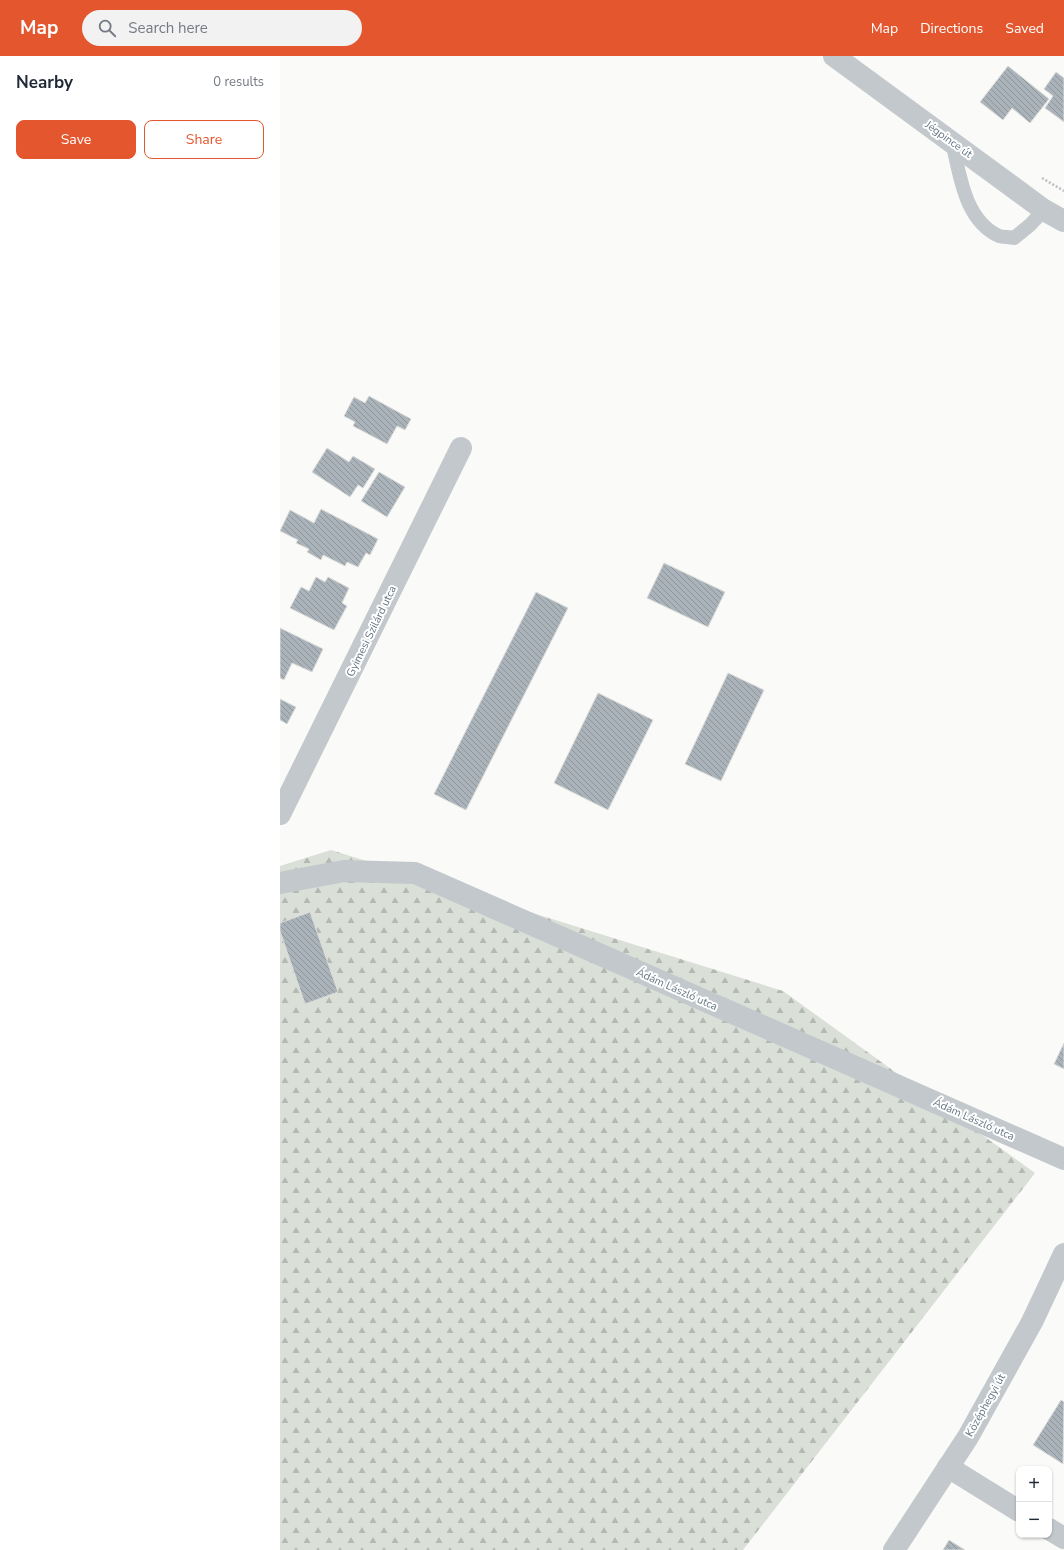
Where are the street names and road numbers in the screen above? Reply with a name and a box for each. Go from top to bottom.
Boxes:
street label: Jégpince út [921,117,975,162]
street label: Gyimesi Szilárd utca [343,583,400,679]
street label: Ádám László utca [634,964,720,1014]
street label: Ádám László utca [931,1094,1017,1144]
street label: Középhegyi út [962,1371,1009,1439]

